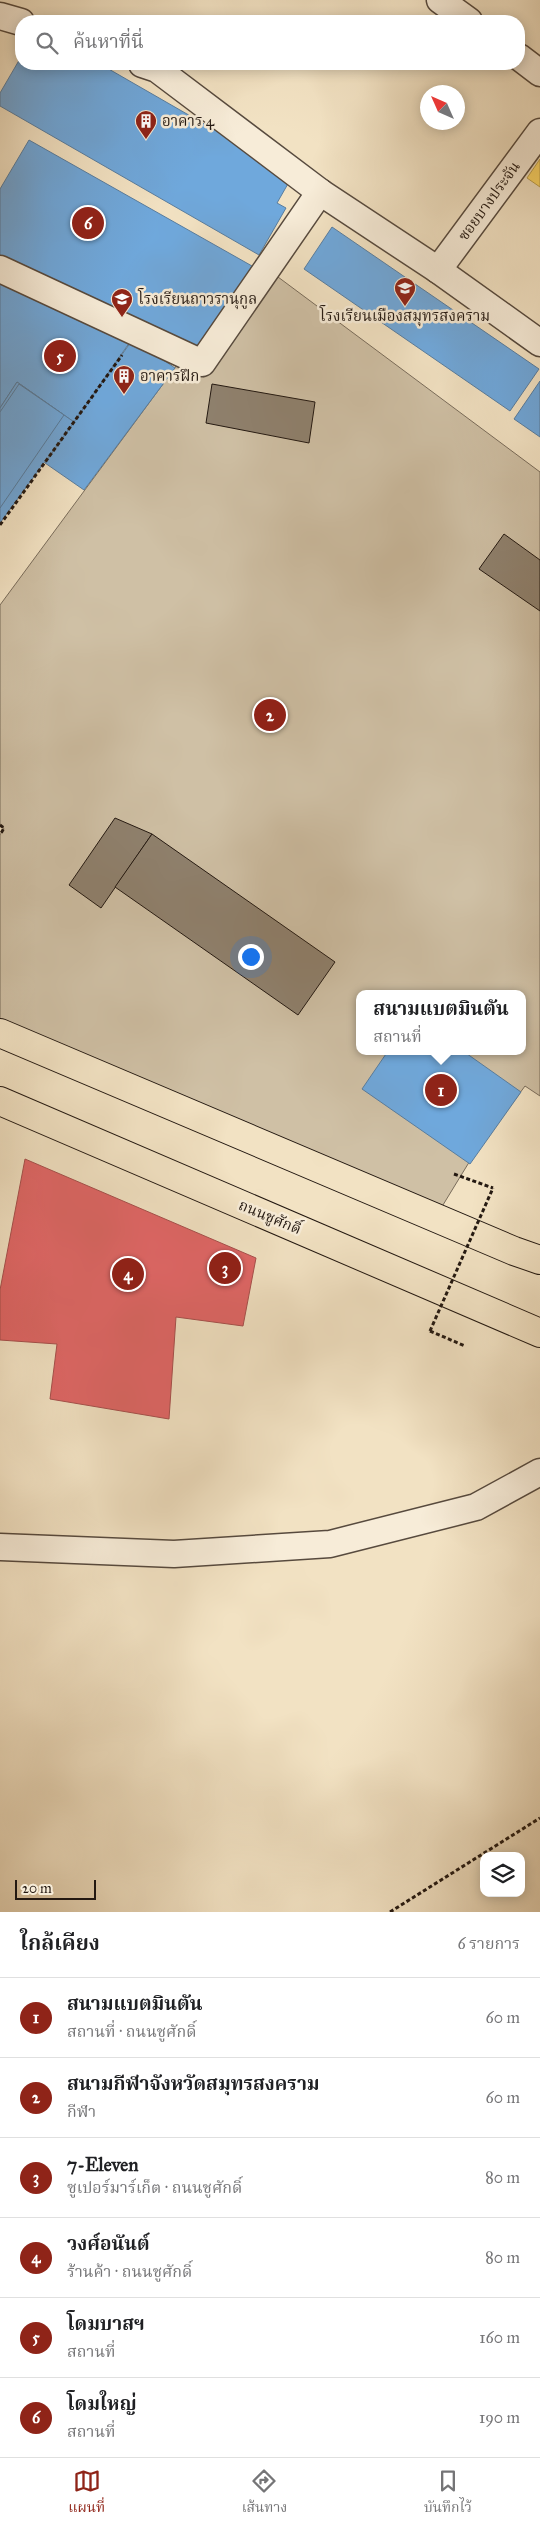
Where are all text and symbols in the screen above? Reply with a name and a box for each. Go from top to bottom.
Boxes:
search box [15,15,525,70]
icon: search [33,29,61,57]
text: ค้นหาที่นี่ [73,30,144,53]
north arrow [420,85,465,130]
building icon: อาคาร 4 [134,109,158,140]
place label: อาคาร 4 [162,112,215,130]
street label: ซอยบางประจัน [454,158,524,244]
pin: 6 [72,204,104,242]
school or university icon: โรงเรียนเมืองสมุทรสงคราม [393,276,417,307]
school or university icon: โรงเรียนถาวรานุกูล [110,287,134,318]
place label: โรงเรียนถาวรานุกูล [137,288,257,310]
place label: โรงเรียนเมืองสมุทรสงคราม [319,305,490,327]
pin: 5 [44,337,76,375]
building icon: อาคารฝึก [112,364,136,395]
place label: อาคารฝึก [140,367,199,385]
pin: 2 [254,696,286,734]
your location [238,944,264,970]
popup [356,990,526,1055]
text: สนามแบตมินตัน [373,997,509,1020]
text: สถานที่ [373,1027,422,1046]
pin: 1 [425,1071,457,1109]
street label: ถนนชูศักดิ์ [236,1194,306,1240]
pin: 3 [209,1249,241,1287]
pin: 4 [112,1255,144,1293]
map controls [480,1852,525,1897]
button: layers [480,1852,525,1897]
scale bar [15,1877,96,1900]
text: 20 m [22,1880,52,1897]
text: ใกล้เคียง [20,1930,100,1956]
text: 6 รายการ [457,1934,520,1953]
text: สนามแบตมินตัน [67,1992,202,2015]
text: 1 [33,2008,39,2027]
text: 60 m [486,2008,520,2027]
text: สถานที่ · ถนนชูศักดิ์ [67,2022,196,2041]
text: สนามกีฬาจังหวัดสมุทรสงคราม [67,2072,320,2095]
text: 2 [32,2088,40,2107]
text: 60 m [486,2088,520,2107]
text: กีฬา [67,2102,96,2121]
text: 7-Eleven [67,2153,139,2176]
text: 3 [33,2168,39,2187]
text: 80 m [485,2168,520,2187]
text: ซูเปอร์มาร์เก็ต · ถนนชูศักดิ์ [67,2178,242,2197]
text: วงศ์อนันต์ [67,2232,150,2255]
text: 4 [32,2248,40,2267]
text: 80 m [485,2248,520,2267]
text: ร้านค้า · ถนนชูศักดิ์ [67,2262,192,2281]
text: โดมบาสฯ [67,2312,145,2335]
text: 5 [32,2328,40,2347]
text: 160 m [479,2328,520,2347]
text: สถานที่ [67,2342,115,2361]
text: โดมใหญ่ [67,2392,137,2415]
text: 6 [32,2408,40,2427]
text: 190 m [479,2408,520,2427]
text: สถานที่ [67,2422,115,2441]
tab: แผนที่ [68,2467,105,2519]
tab: เส้นทาง [242,2467,287,2519]
tab: บันทึกไว้ [424,2467,472,2519]

